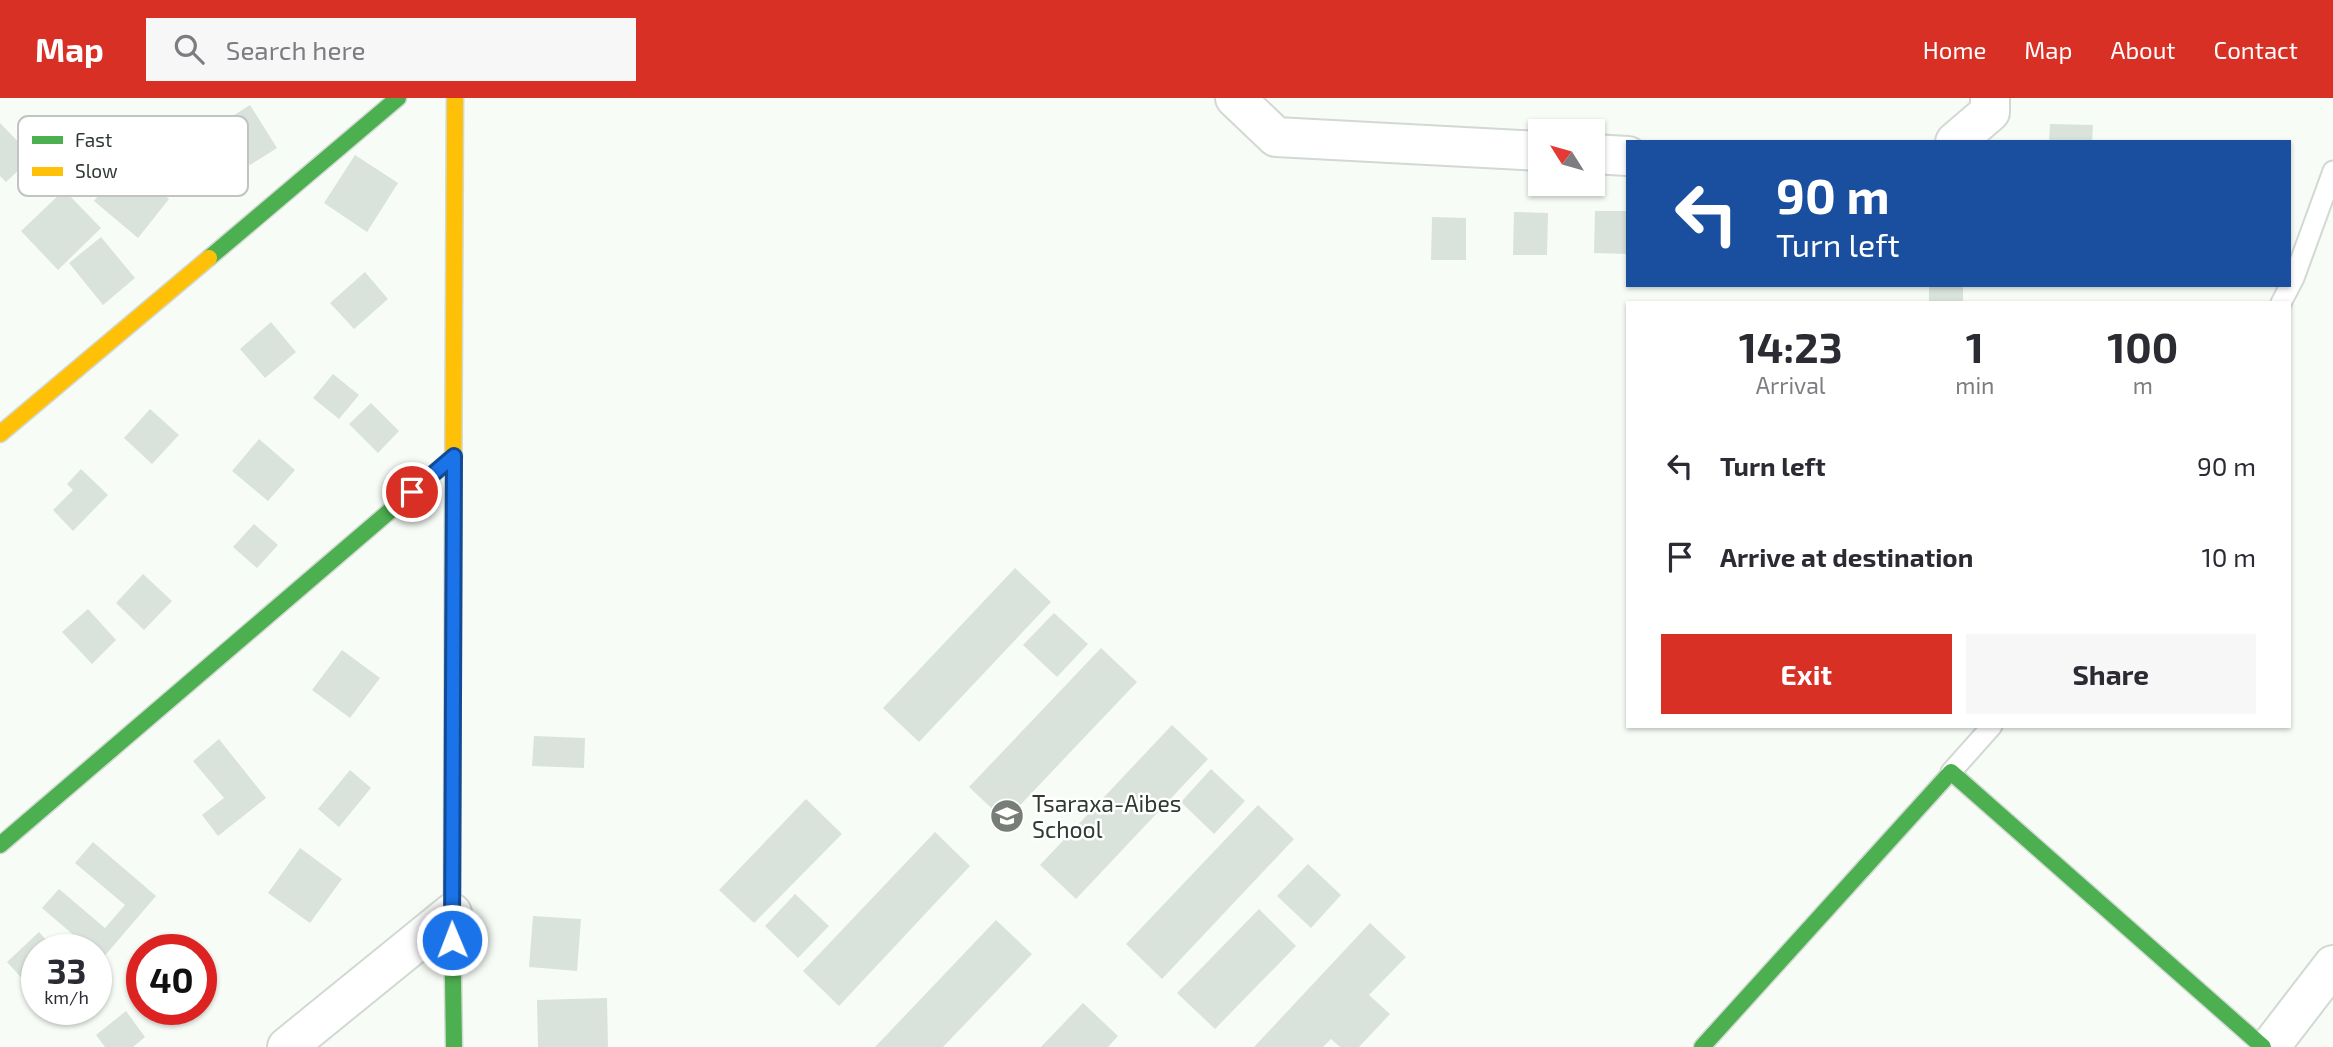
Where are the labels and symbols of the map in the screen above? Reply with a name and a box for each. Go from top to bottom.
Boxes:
legend [18,116,248,196]
north arrow [1528,119,1605,196]
text: Fast [75,128,112,151]
text: Slow [75,159,118,182]
pin [382,462,442,522]
place label: Tsaraxa-Aibes School [1032,789,1181,843]
school or university icon: Tsaraxa-Aibes School [988,797,1026,835]
position arrow [415,903,489,977]
speed limit sign: 40 [126,934,217,1025]

